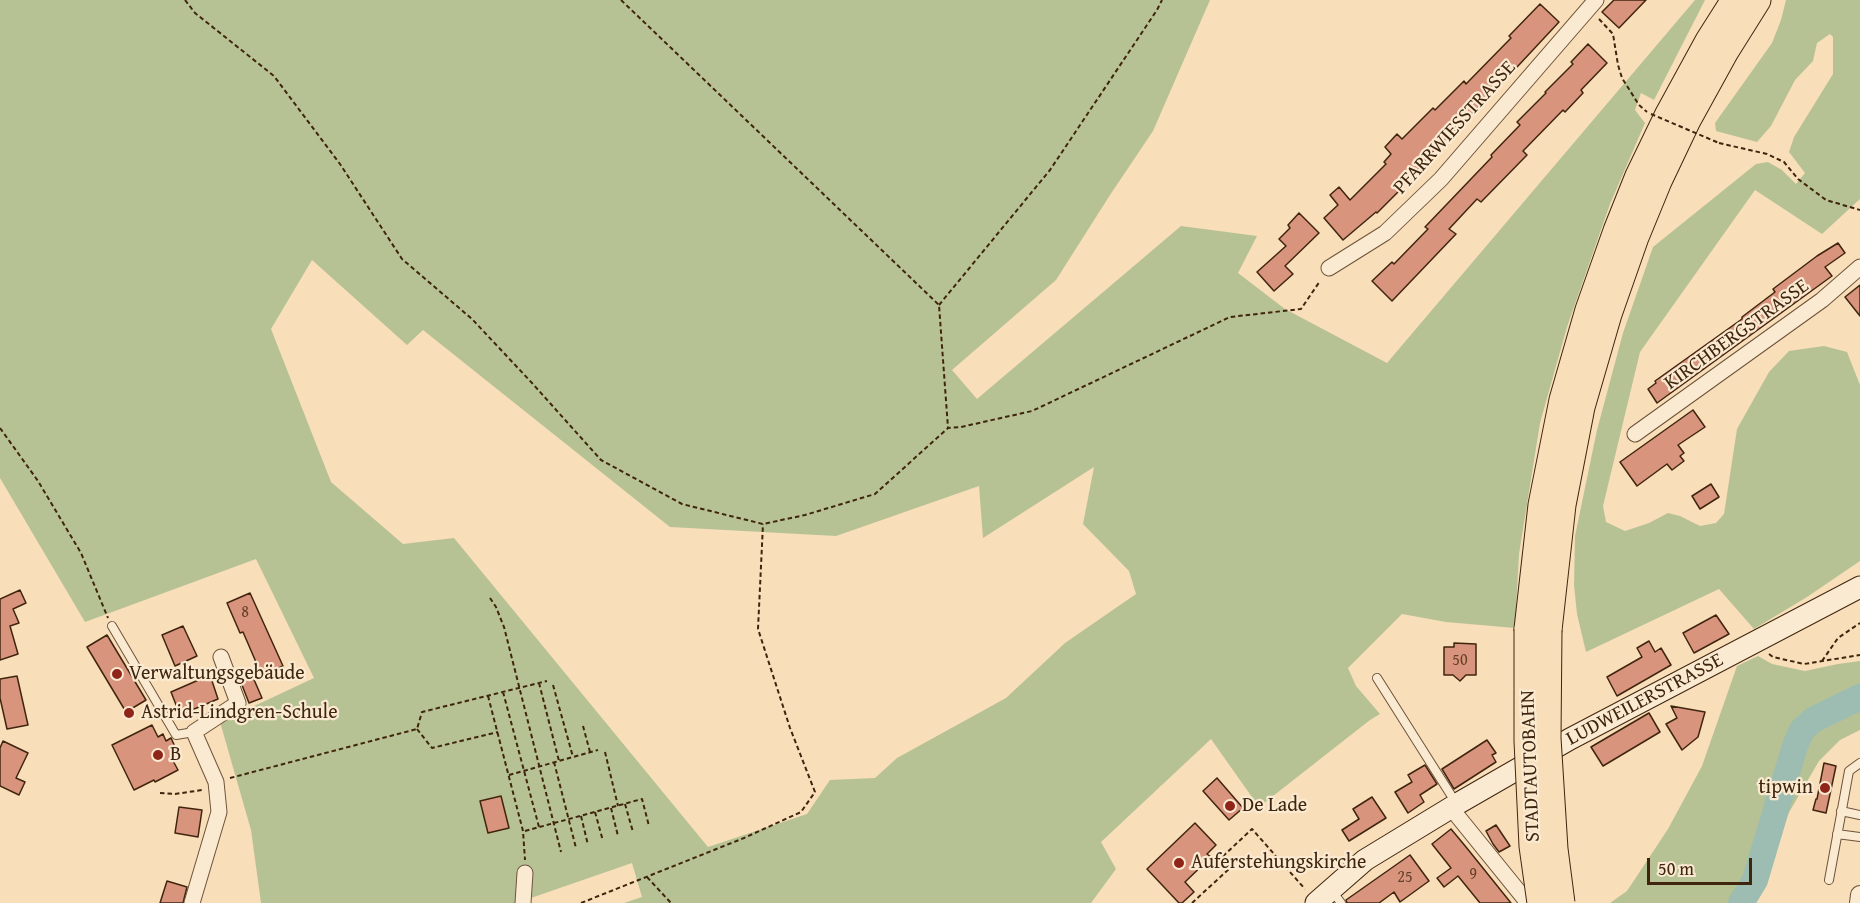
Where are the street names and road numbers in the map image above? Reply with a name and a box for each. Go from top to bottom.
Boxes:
street label: PFARRWIESSTRASSE [1389,56,1521,200]
street label: KIRCHBERGSTRASSE [1660,275,1814,395]
street label: LUDWEILERSTRASSE [1563,649,1727,751]
street label: STADTAUTOBAHN [1516,690,1546,842]

